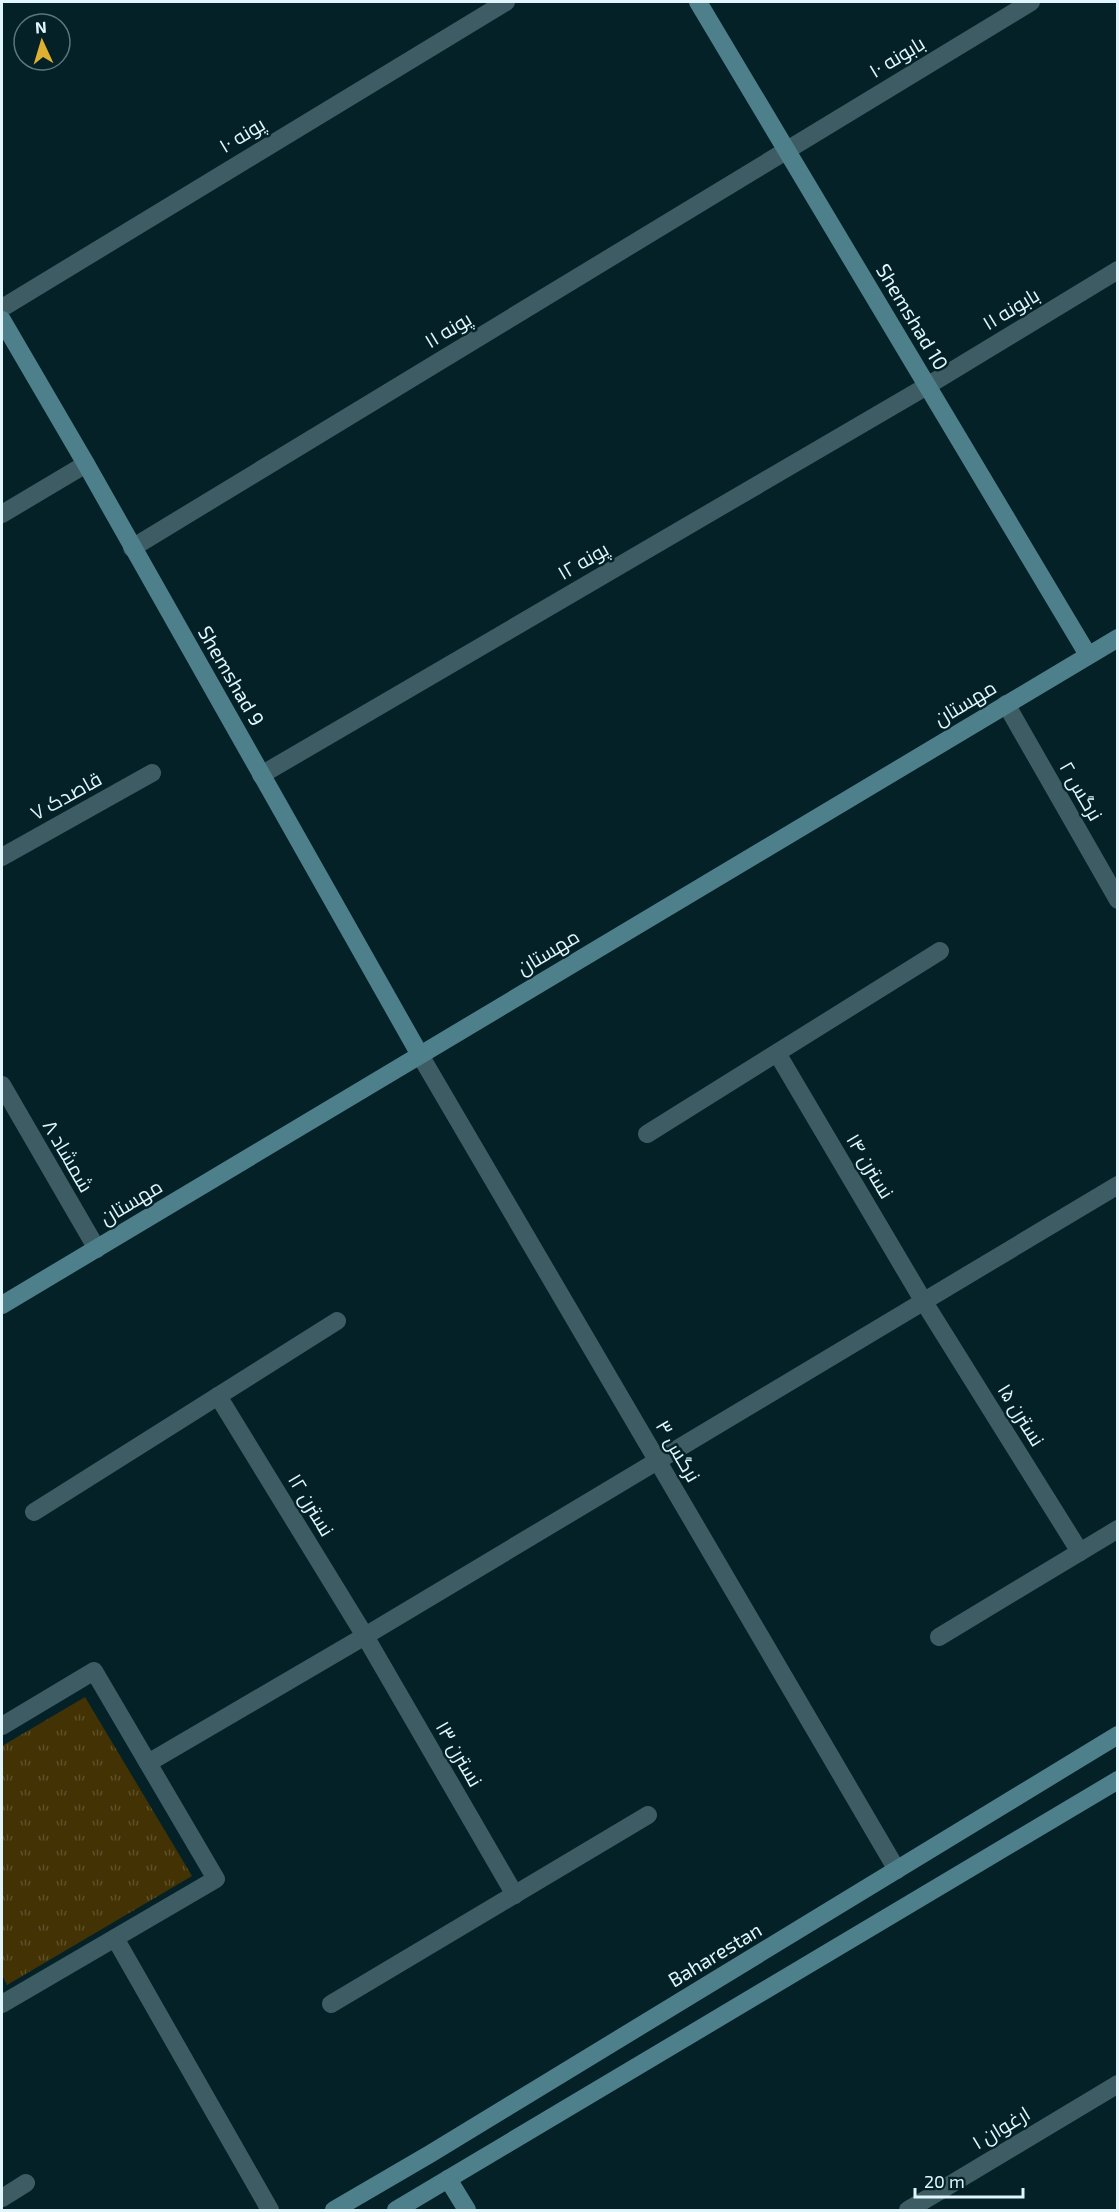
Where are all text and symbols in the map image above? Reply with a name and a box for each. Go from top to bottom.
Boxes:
north arrow [12,12,72,72]
text: N [34,17,47,36]
street label: بابونه ۱۰ [864,30,929,83]
street label: پونه ۱۰ [214,111,270,159]
street label: Shemshad 10 [872,259,954,374]
street label: بابونه ۱۱ [978,282,1044,335]
street label: پونه ۱۱ [420,305,477,354]
street label: پونه ۱۲ [553,536,614,586]
street label: Shemshad 9 [194,621,270,730]
street label: مهستان [929,674,1001,732]
street label: نرگس ۲ [1054,756,1108,826]
street label: قاصدک ۷ [26,766,105,824]
street label: مهستان [512,923,584,981]
street label: شمشاد ۸ [39,1115,99,1196]
street label: نسترن ۱۴ [840,1129,900,1203]
street label: مهستان [95,1173,167,1231]
street label: نسترن ۱۵ [992,1379,1050,1451]
street label: نرگس ۳ [650,1415,706,1487]
street label: نسترن ۱۲ [282,1469,340,1541]
street label: نسترن ۱۳ [430,1716,488,1792]
street label: Baharestan [663,1917,766,1991]
street label: ارغوان ۱ [967,2101,1035,2155]
scale bar [915,2161,1023,2199]
text: 20 m [924,2170,965,2192]

